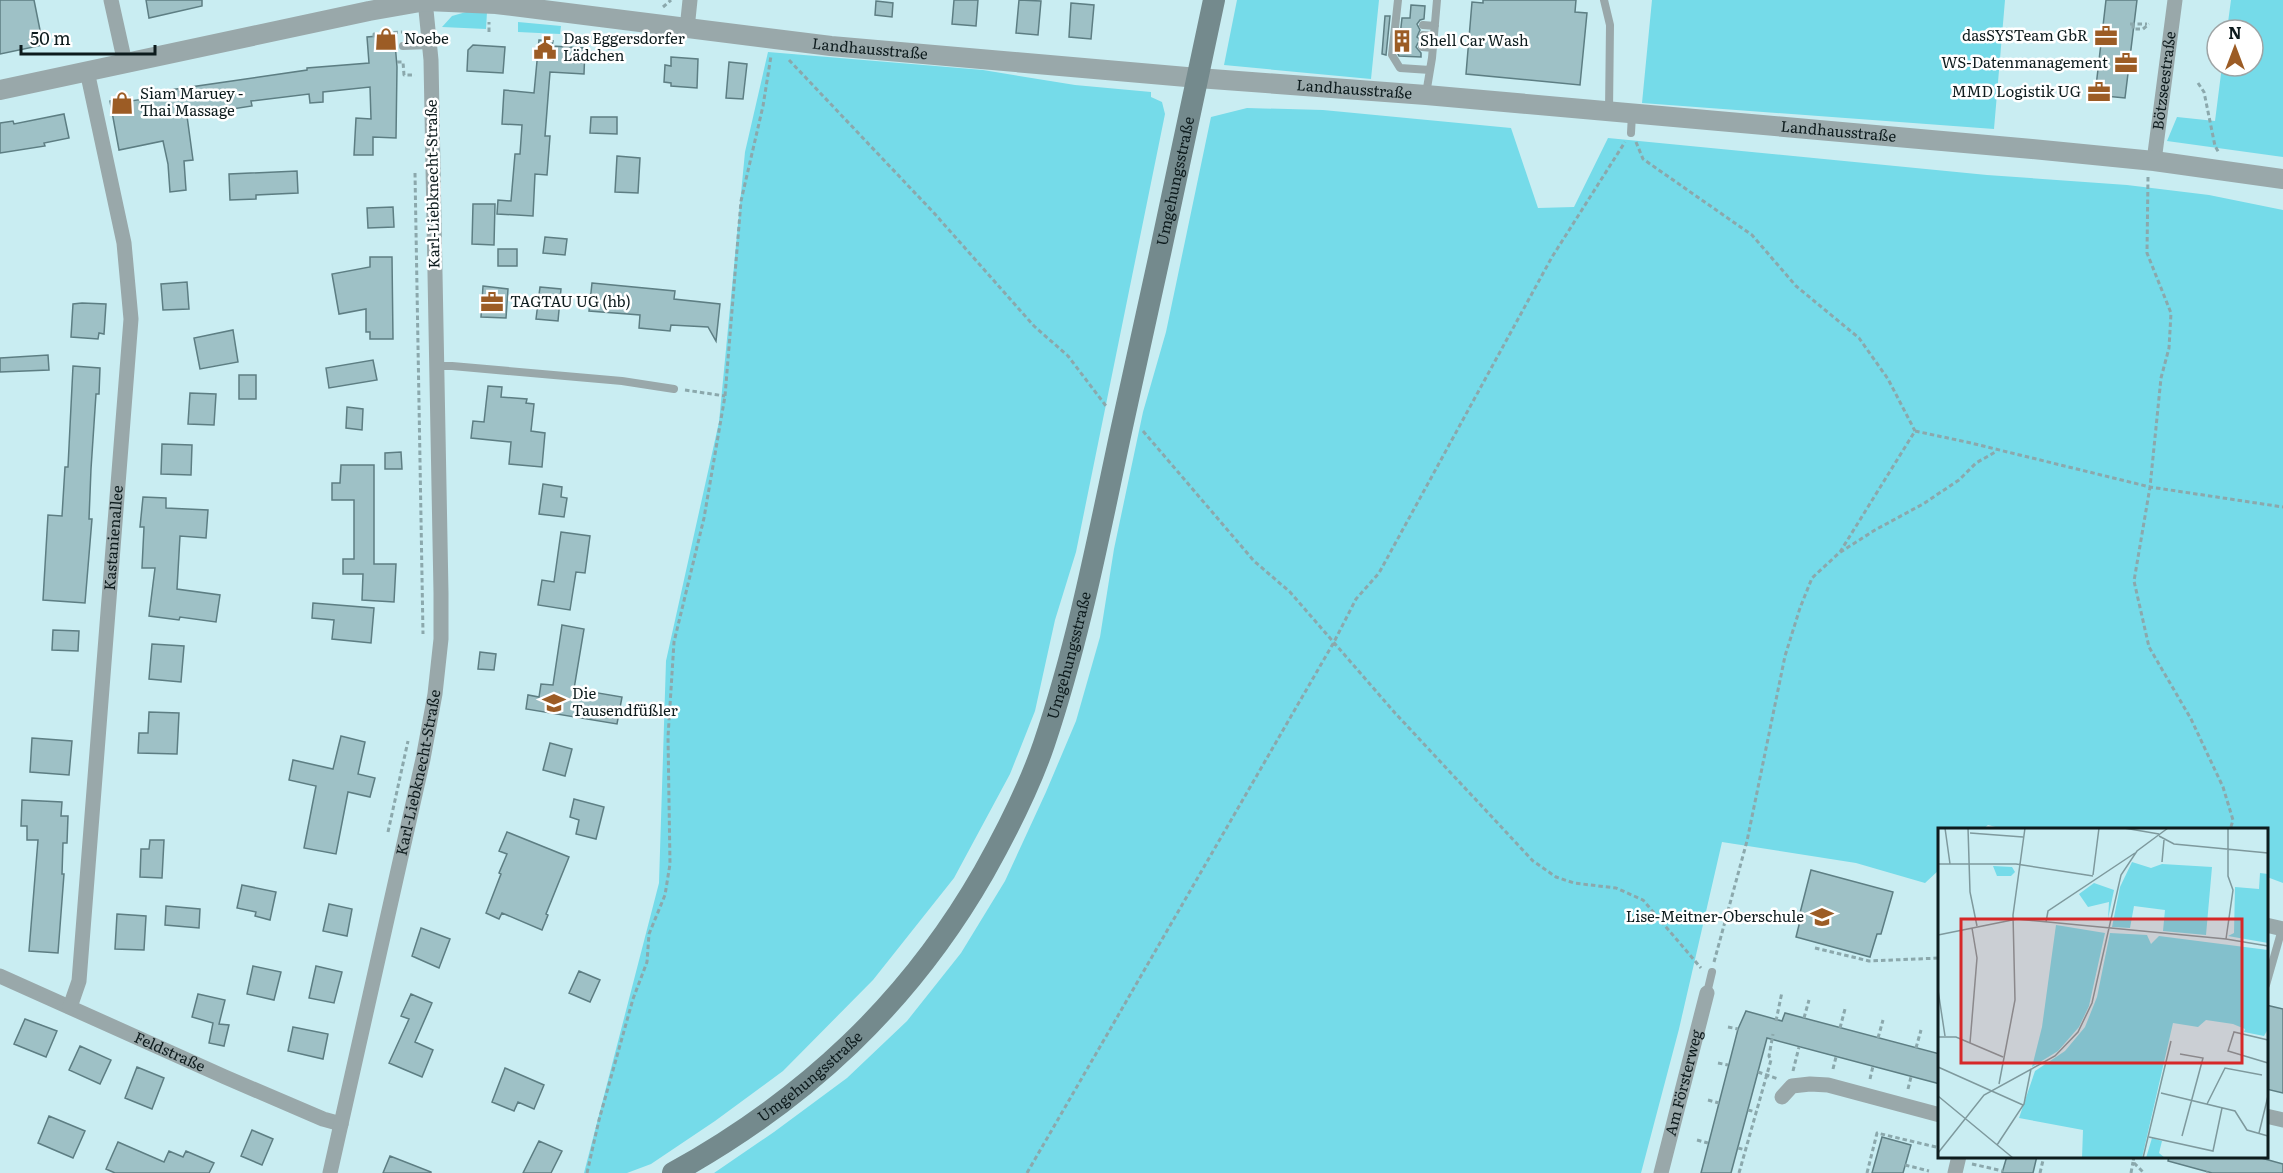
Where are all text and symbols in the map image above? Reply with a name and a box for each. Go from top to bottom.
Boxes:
scale bar [21,18,154,56]
north arrow [2205,18,2265,78]
text: N [2228,20,2242,44]
place label: dasSYSTeam GbR [1962,23,2088,46]
office icon: dasSYSTeam GbR [2093,23,2119,49]
text: 50 m [30,24,71,51]
shop icon: Noebe [373,26,399,52]
place label: Noebe [404,26,449,49]
place label: Das Eggersdorfer Lädchen [563,26,685,66]
building icon: Shell Car Wash [1389,28,1415,54]
place label: Shell Car Wash [1420,28,1529,51]
street label: Bötzseestraße [2145,29,2181,131]
street label: Landhausstraße [811,31,929,64]
public building icon: Das Eggersdorfer Lädchen [532,35,558,61]
place label: WS-Datenmanagement [1941,50,2108,73]
office icon: WS-Datenmanagement [2113,50,2139,76]
street label: Landhausstraße [1296,72,1413,104]
place label: MMD Logistik UG [1951,79,2081,102]
office icon: MMD Logistik UG [2086,79,2112,105]
place label: Siam Maruey - Thai Massage [140,81,243,121]
shop icon: Siam Maruey - Thai Massage [109,90,135,116]
street label: Karl-Liebknecht-Straße [419,99,444,269]
street label: Umgehungsstraße [1149,114,1199,248]
street label: Landhausstraße [1780,114,1898,147]
office icon: TAGTAU UG (hb) [479,289,505,315]
place label: TAGTAU UG (hb) [510,289,631,312]
street label: Kastanienallee [97,484,128,591]
street label: Umgehungsstraße [1040,589,1096,722]
place label: Die Tausendfüßler [572,681,678,721]
street label: Karl-Liebknecht-Straße [389,688,445,858]
school or university icon: Die Tausendfüßler [541,690,567,716]
inset map [1938,828,2268,1158]
place label: Lise-Meitner-Oberschule [1626,904,1804,927]
school or university icon: Lise-Meitner-Oberschule [1809,904,1835,930]
street label: Feldstraße [131,1025,210,1077]
street label: Umgehungsstraße [752,1025,867,1127]
street label: Am Försterweg [1658,1026,1707,1138]

